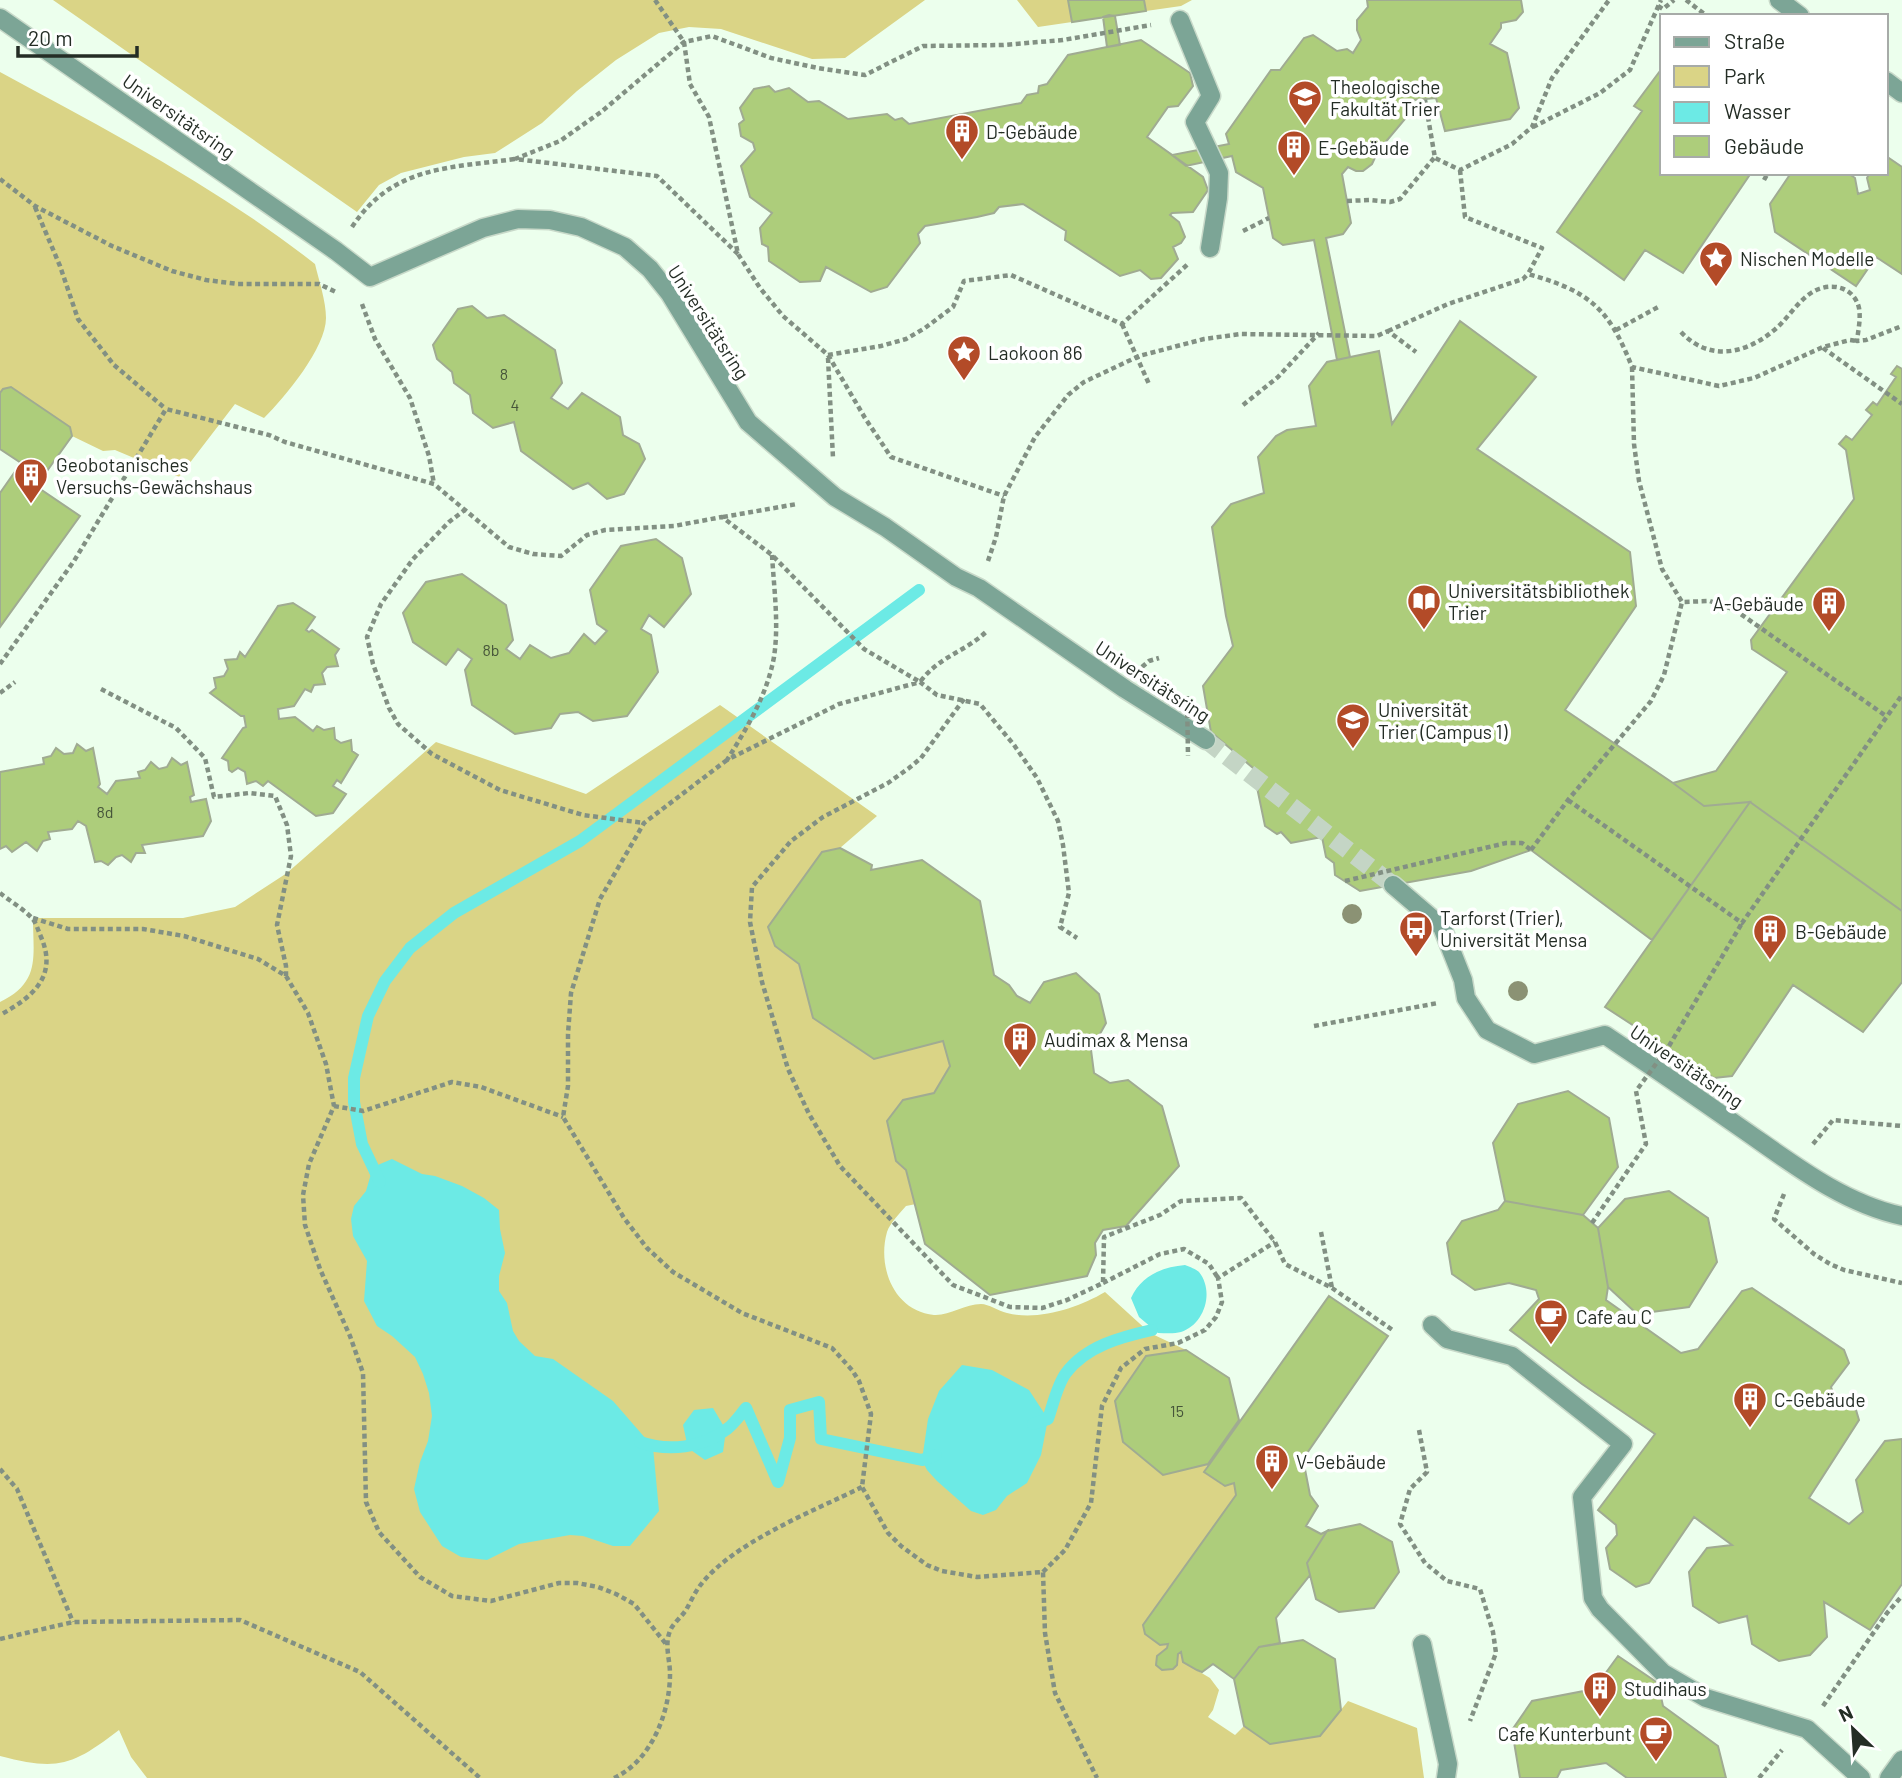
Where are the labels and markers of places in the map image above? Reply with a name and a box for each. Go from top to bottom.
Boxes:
place label: Theologische Fakultät Trier [1330,75,1440,120]
school or university icon: Theologische Fakultät Trier [1286,78,1324,127]
building icon: D-Gebäude [943,112,981,161]
place label: D-Gebäude [986,120,1078,143]
building icon: E-Gebäude [1275,128,1313,177]
place label: E-Gebäude [1318,136,1410,159]
place icon: Nischen Modelle [1697,239,1735,288]
place label: Nischen Modelle [1740,247,1874,270]
place icon: Laokoon 86 [945,333,983,382]
place label: Laokoon 86 [988,341,1082,364]
place label: Geobotanisches Versuchs-Gewächshaus [56,453,252,498]
building icon: Geobotanisches Versuchs-Gewächshaus [12,456,50,505]
place label: Universitätsbibliothek Trier [1448,579,1629,624]
library icon: Universitätsbibliothek Trier [1405,582,1443,631]
building icon: A-Gebäude [1810,584,1848,633]
place label: A-Gebäude [1713,592,1804,615]
place label: Universität Trier (Campus 1) [1378,698,1508,743]
school or university icon: Universität Trier (Campus 1) [1334,701,1372,750]
place label: Tarforst (Trier), Universität Mensa [1440,906,1587,951]
bus stop icon: Tarforst (Trier), Universität Mensa [1397,909,1435,958]
building icon: B-Gebäude [1751,912,1789,961]
place label: B-Gebäude [1795,920,1887,943]
building icon: Audimax & Mensa [1001,1020,1039,1069]
place label: Audimax & Mensa [1044,1028,1188,1051]
cafe icon: Cafe au C [1532,1297,1570,1346]
place label: Cafe au C [1576,1305,1652,1328]
building icon: C-Gebäude [1731,1380,1769,1429]
place label: C-Gebäude [1774,1388,1866,1411]
building icon: V-Gebäude [1253,1442,1291,1491]
place label: V-Gebäude [1296,1450,1386,1473]
building icon: Studihaus [1581,1669,1619,1718]
place label: Studihaus [1624,1677,1707,1700]
cafe icon: Cafe Kunterbunt [1637,1714,1675,1763]
place label: Cafe Kunterbunt [1498,1722,1632,1745]

